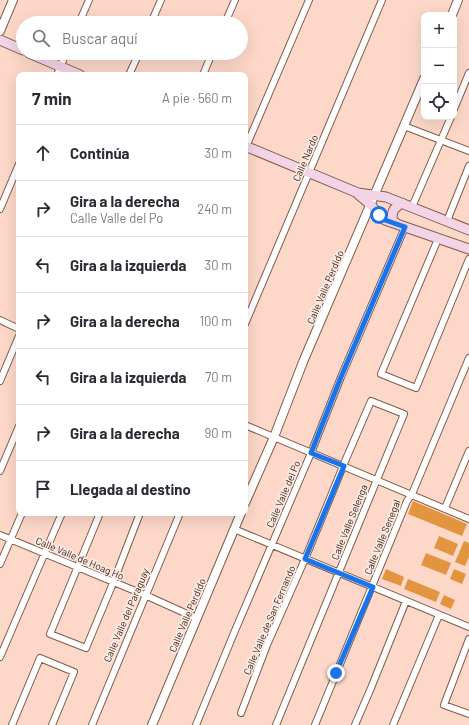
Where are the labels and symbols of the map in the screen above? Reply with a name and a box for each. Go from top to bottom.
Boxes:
street label: Calle Nardo [290,133,320,183]
route start [370,206,388,224]
street label: Calle Valle Perdido [304,248,346,326]
street label: Calle Valle del Po [263,459,303,529]
street label: Calle Valle Selenga [328,483,370,561]
street label: Calle Valle Senegal [361,498,403,576]
street label: Calle Valle de Hoag Ho [34,534,126,582]
street label: Calle Valle de San Fernando [241,564,297,676]
street label: Calle Valle del Paraguay [101,566,151,664]
street label: Calle Valle Perdido [166,576,208,654]
route end [327,664,345,682]

